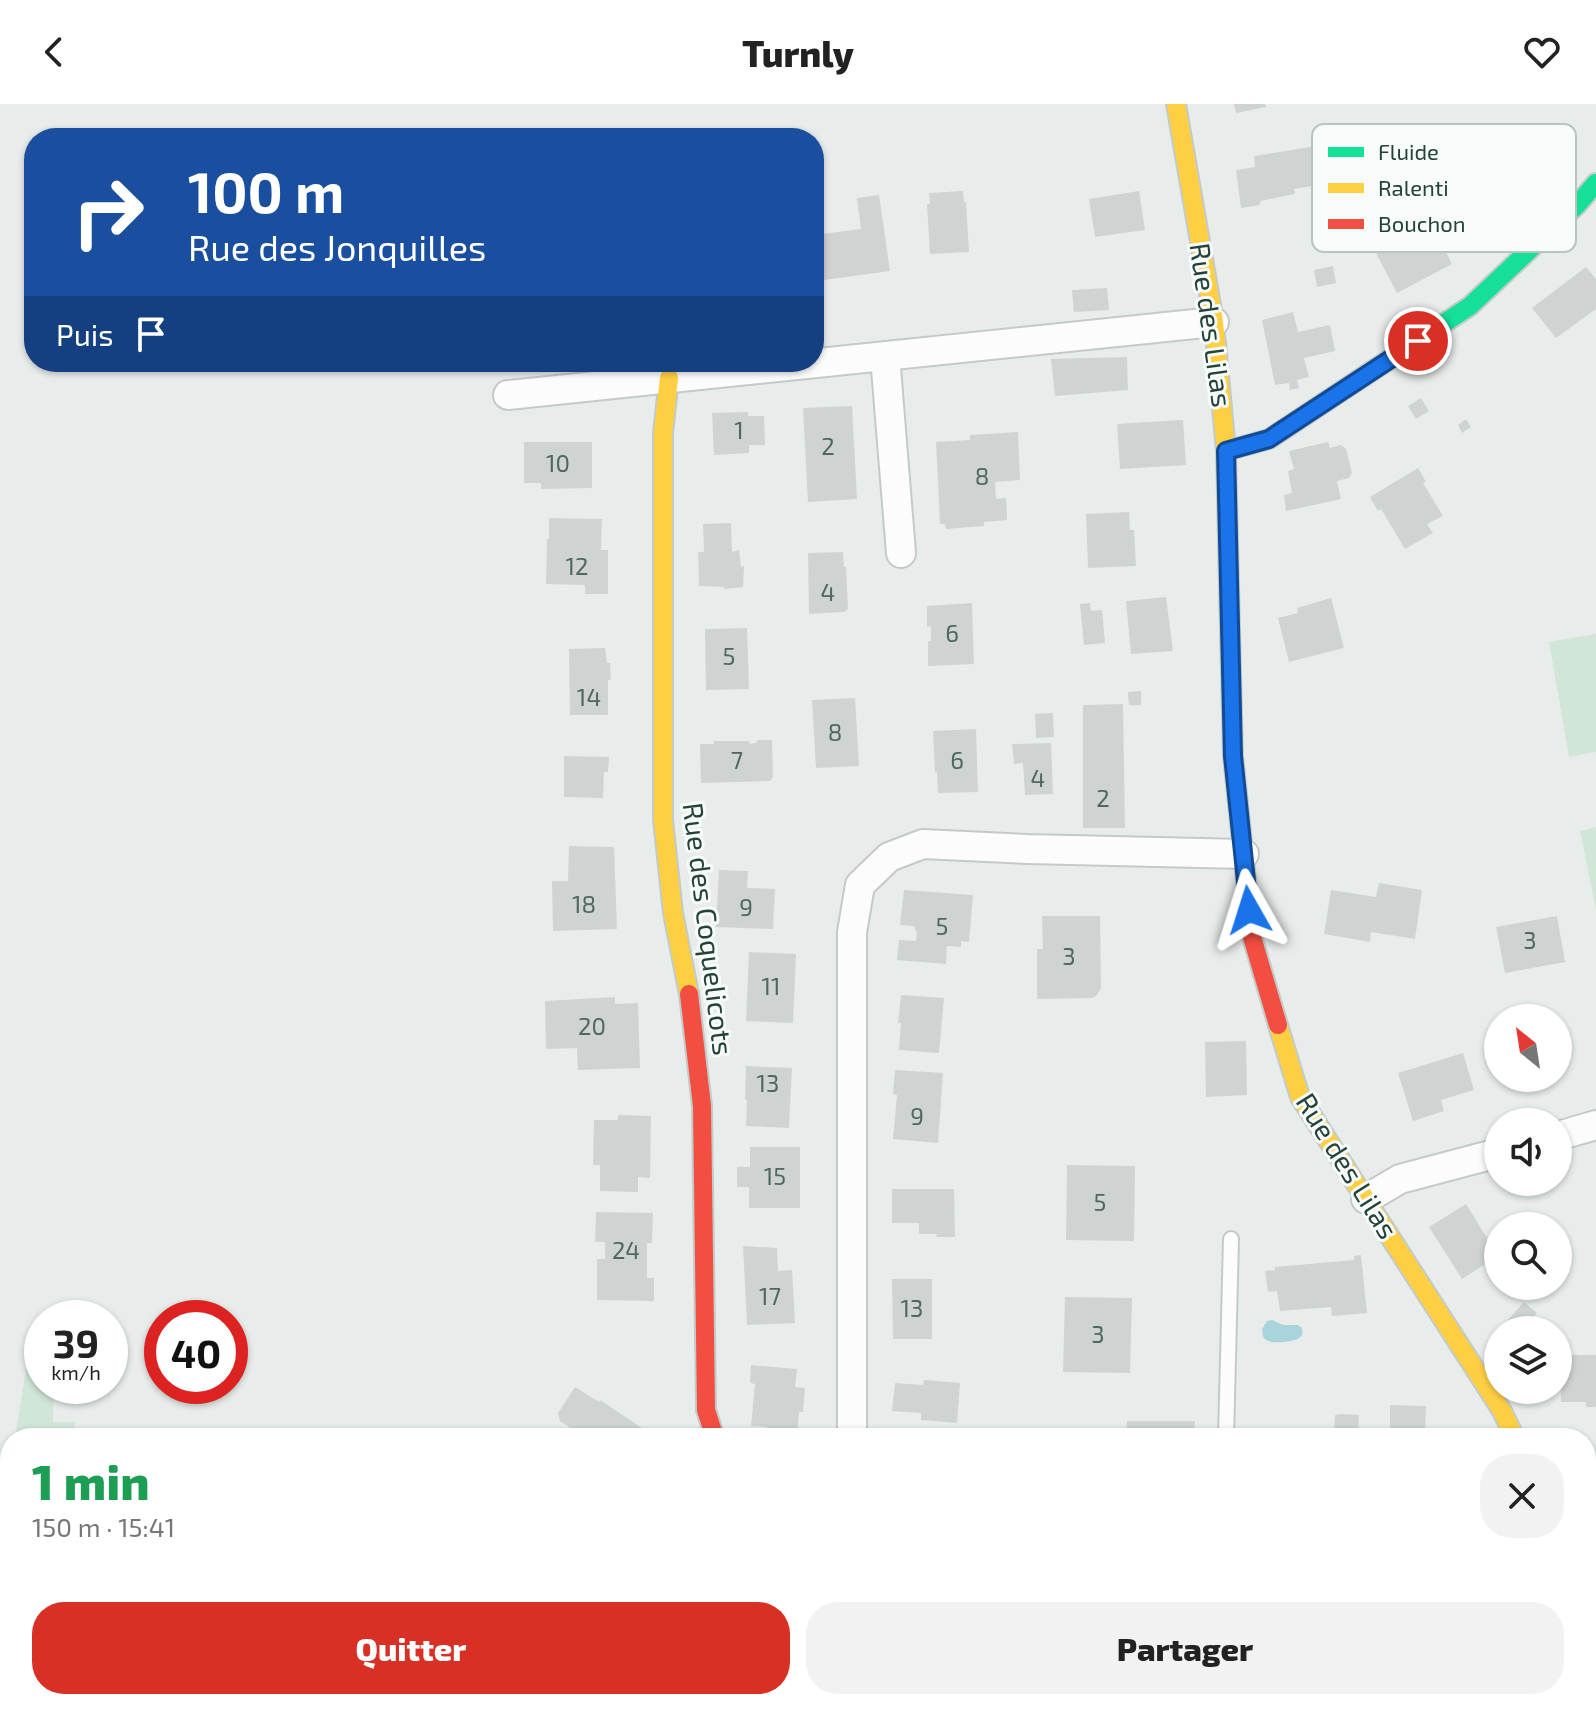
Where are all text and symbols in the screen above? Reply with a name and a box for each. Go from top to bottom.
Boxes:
icon: back [32,30,76,74]
icon: heart [1520,30,1564,74]
text: Turnly [742,31,854,74]
legend [1312,124,1576,252]
text: Fluide [1378,138,1439,164]
text: 100 m [188,157,344,224]
icon: right [56,160,160,264]
text: Ralenti [1378,174,1449,200]
text: Bouchon [1378,210,1466,236]
text: Rue des Jonquilles [188,225,486,268]
street label: Rue des Lilas [1184,241,1240,409]
pin [1384,307,1452,375]
icon: arrive [129,312,173,356]
text: Puis [56,316,113,352]
icon: arrive [1396,319,1440,363]
house number: 1 [734,415,744,444]
house number: 2 [821,431,835,460]
house number: 10 [546,448,570,477]
house number: 8 [975,461,989,490]
house number: 12 [565,551,589,580]
house number: 4 [821,577,835,606]
house number: 6 [945,618,959,647]
house number: 5 [723,641,735,670]
house number: 14 [577,682,601,711]
house number: 8 [828,717,842,746]
house number: 7 [731,745,743,774]
house number: 6 [950,745,964,774]
house number: 4 [1031,763,1045,792]
house number: 2 [1096,783,1110,812]
street label: Rue des Coquelicots [677,801,741,1057]
position arrow [1207,868,1291,952]
house number: 18 [572,889,596,918]
house number: 9 [739,892,753,921]
house number: 5 [936,911,948,940]
house number: 3 [1523,925,1537,954]
house number: 3 [1062,941,1076,970]
house number: 11 [761,971,781,1000]
north arrow [1484,1004,1572,1092]
map controls [1484,1004,1572,1404]
house number: 20 [578,1011,606,1040]
house number: 13 [757,1068,779,1097]
street label: Rue des Lilas [1290,1086,1406,1245]
house number: 9 [910,1101,924,1130]
button: sound [1484,1108,1572,1196]
house number: 15 [764,1161,786,1190]
house number: 5 [1094,1187,1106,1216]
button: search [1484,1212,1572,1300]
house number: 24 [612,1235,640,1264]
house number: 17 [759,1281,781,1310]
house number: 13 [901,1293,923,1322]
speed limit sign: 40 [144,1300,248,1404]
button: layers [1484,1316,1572,1404]
text: 39 [53,1318,99,1366]
house number: 3 [1091,1319,1105,1348]
text: km/h [51,1360,101,1384]
text: 1 min [32,1452,150,1510]
button: close [1480,1454,1564,1538]
text: 150 m · 15:41 [32,1511,175,1542]
button: Quitter [32,1602,790,1694]
button: Partager [806,1602,1564,1694]

